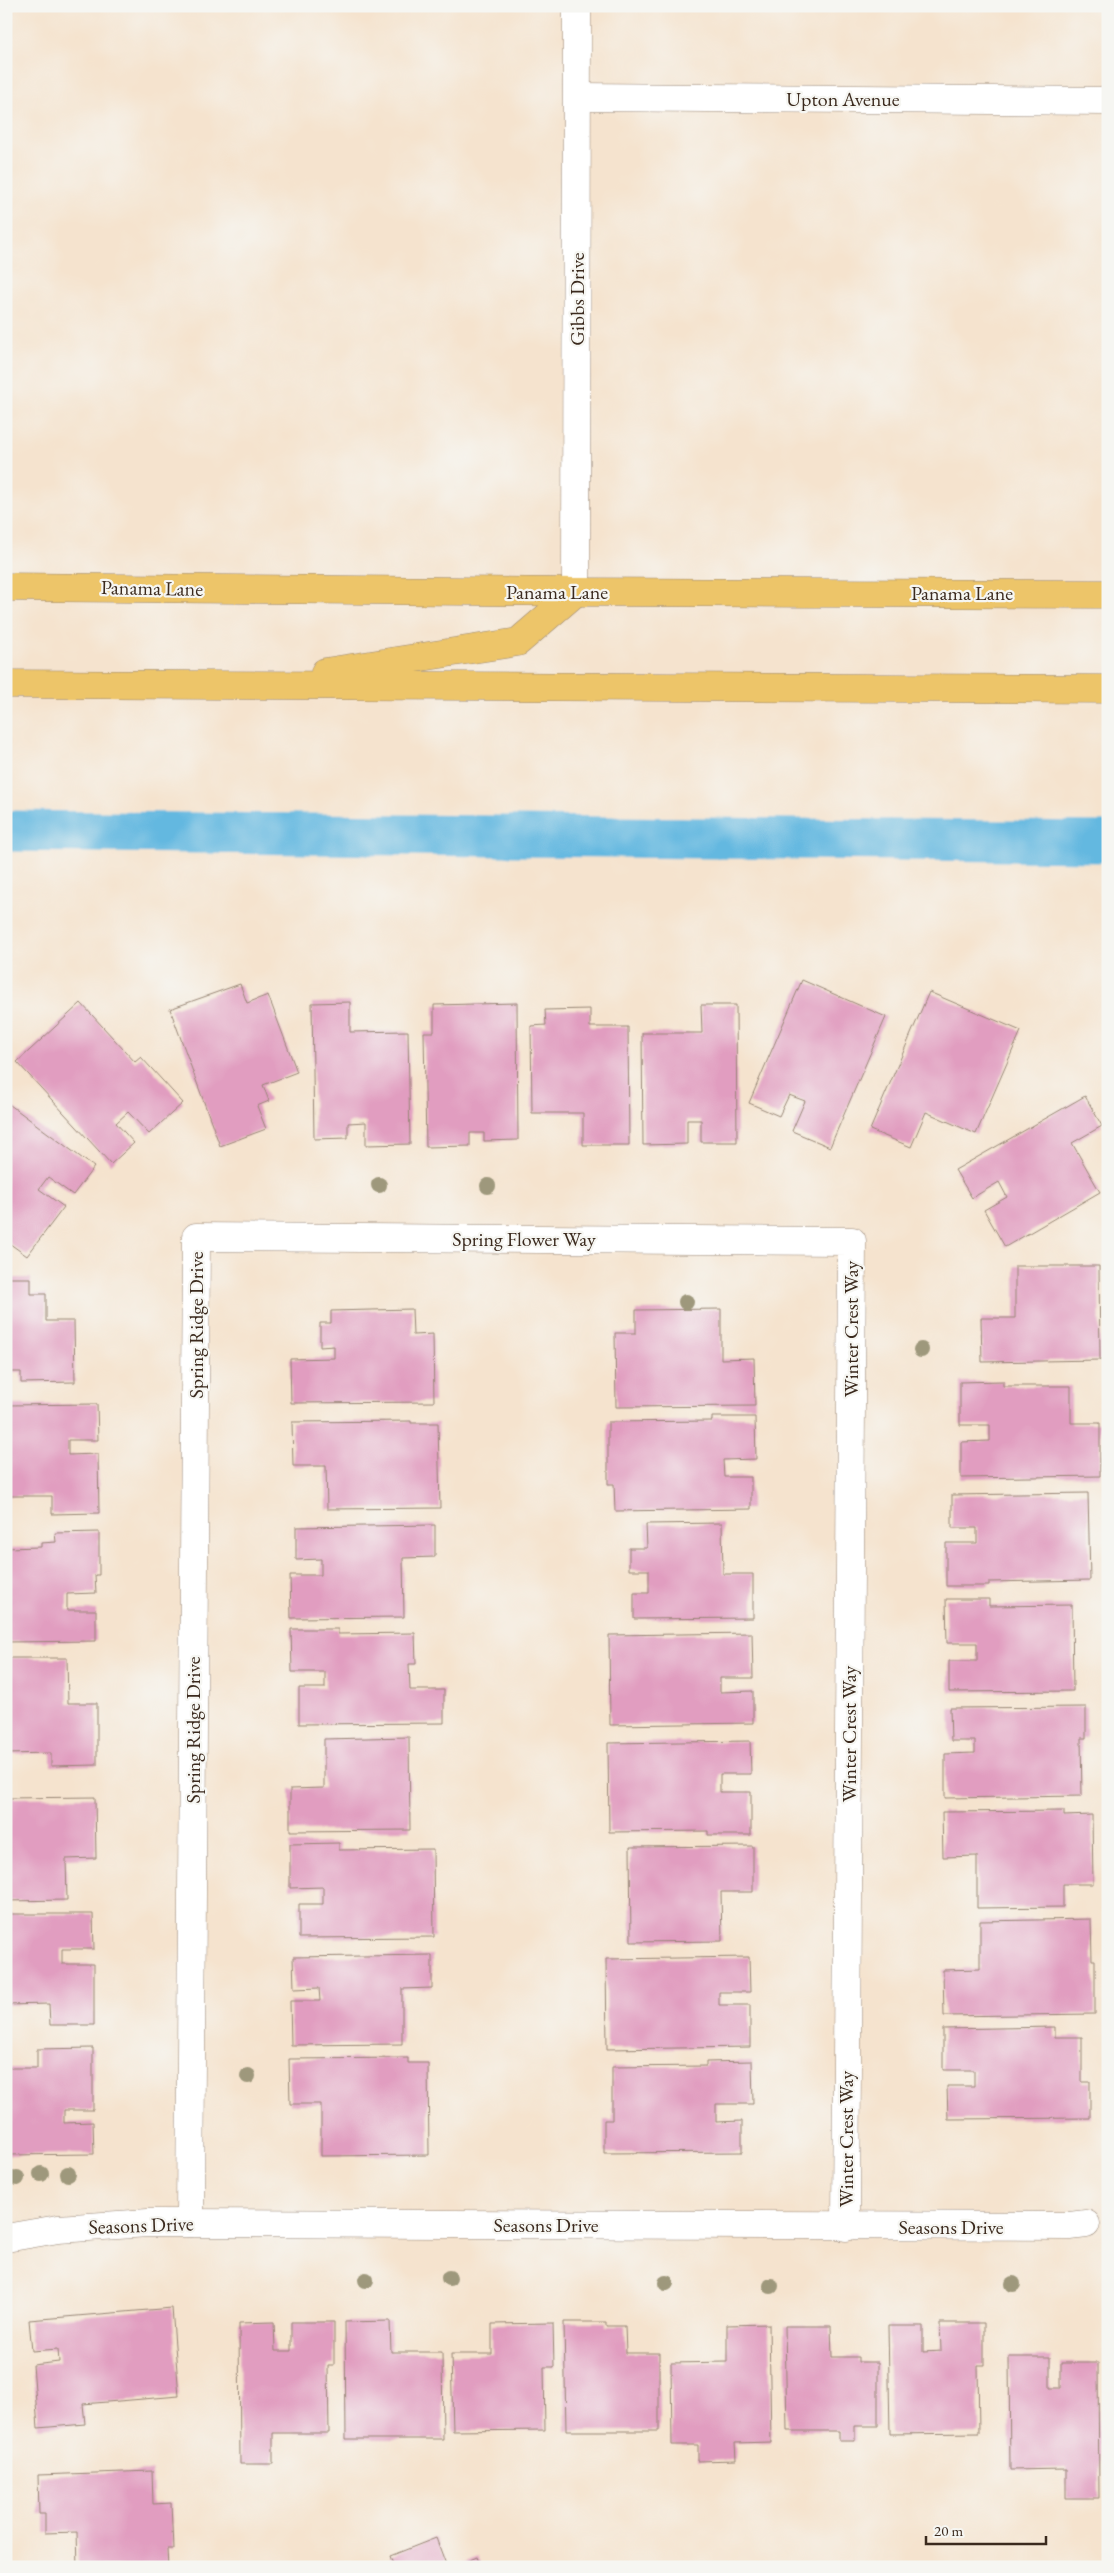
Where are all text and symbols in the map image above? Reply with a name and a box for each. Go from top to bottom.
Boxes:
street label: Upton Avenue [786,86,900,112]
street label: Gibbs Drive [564,252,590,346]
street label: Panama Lane [101,574,203,602]
street label: Panama Lane [506,579,608,605]
street label: Panama Lane [911,580,1013,606]
street label: Spring Flower Way [452,1226,596,1252]
street label: Spring Ridge Drive [183,1251,209,1399]
street label: Winter Crest Way [838,1261,864,1397]
street label: Spring Ridge Drive [180,1656,206,1804]
street label: Winter Crest Way [836,1666,862,1802]
street label: Winter Crest Way [833,2071,859,2207]
street label: Seasons Drive [88,2210,194,2240]
street label: Seasons Drive [493,2212,599,2238]
street label: Seasons Drive [898,2214,1004,2240]
scale bar [926,2513,1046,2545]
text: 20 m [934,2521,963,2540]

